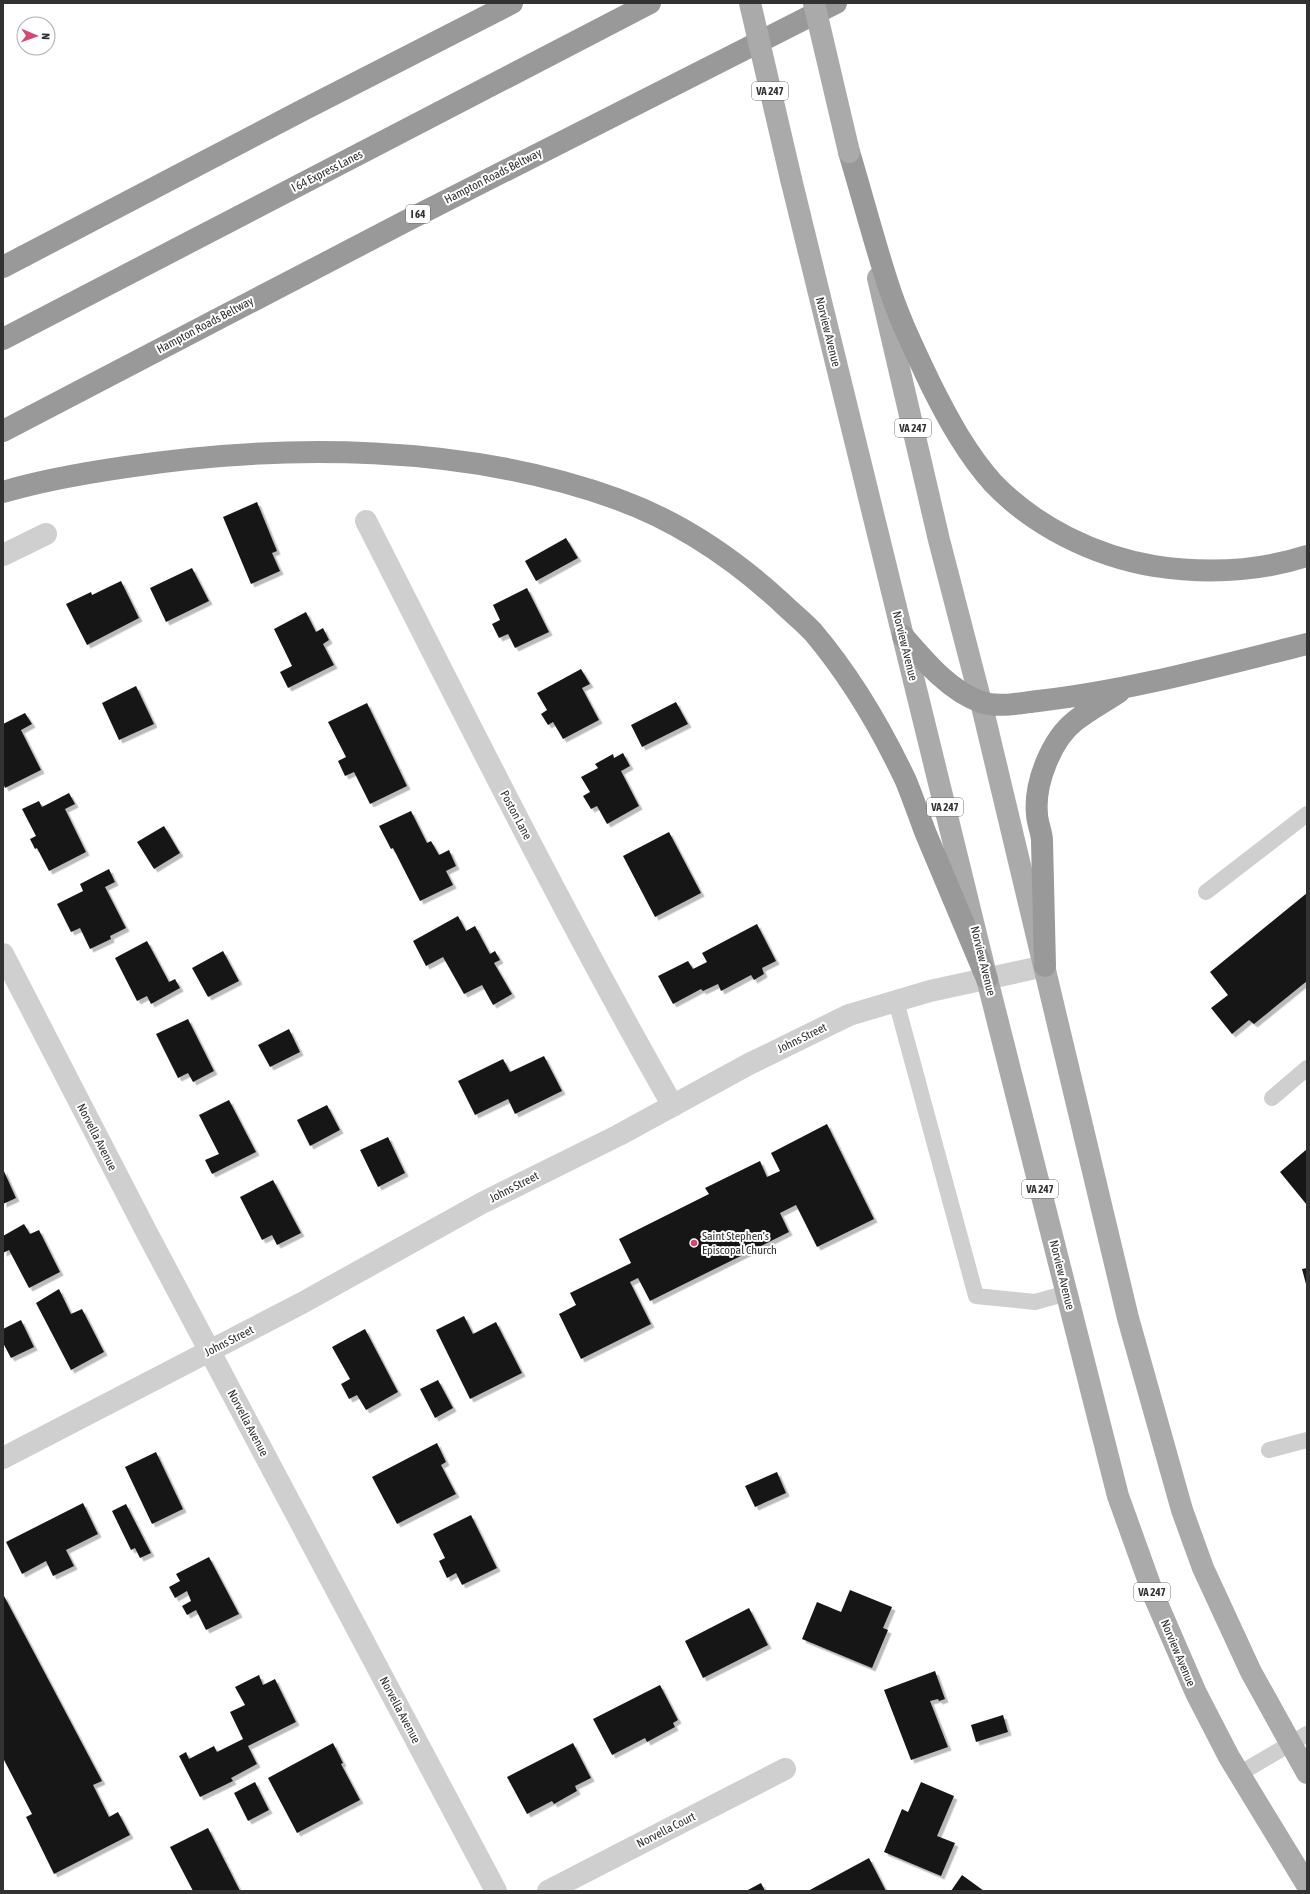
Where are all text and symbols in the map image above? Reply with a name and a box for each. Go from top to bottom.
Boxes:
north arrow [16,16,56,56]
text: N [40,33,52,40]
road number: VA 247 [752,82,788,100]
street label: Hampton Roads Beltway [442,145,544,207]
street label: I 64 Express Lanes [289,147,365,195]
road number: I 64 [406,205,430,223]
street label: Hampton Roads Beltway [154,294,256,356]
street label: Norview Avenue [813,296,843,368]
road number: VA 247 [895,419,931,437]
street label: Norview Avenue [890,610,920,682]
street label: Poston Lane [497,788,535,842]
road number: VA 247 [927,798,963,816]
street label: Norview Avenue [968,925,998,997]
street label: Johns Street [775,1020,830,1056]
street label: Norvella Avenue [74,1101,120,1173]
street label: Johns Street [487,1168,541,1205]
road number: VA 247 [1022,1180,1058,1198]
place label: Saint Stephen's Episcopal Church [702,1229,777,1257]
marker: Saint Stephen's Episcopal Church [689,1238,699,1248]
street label: Norview Avenue [1047,1239,1077,1311]
street label: Johns Street [202,1322,256,1359]
street label: Norvella Avenue [225,1387,271,1459]
road number: VA 247 [1134,1583,1170,1601]
street label: Norview Avenue [1158,1617,1198,1689]
street label: Norvella Avenue [377,1674,423,1746]
street label: Norvella Court [634,1809,698,1851]

